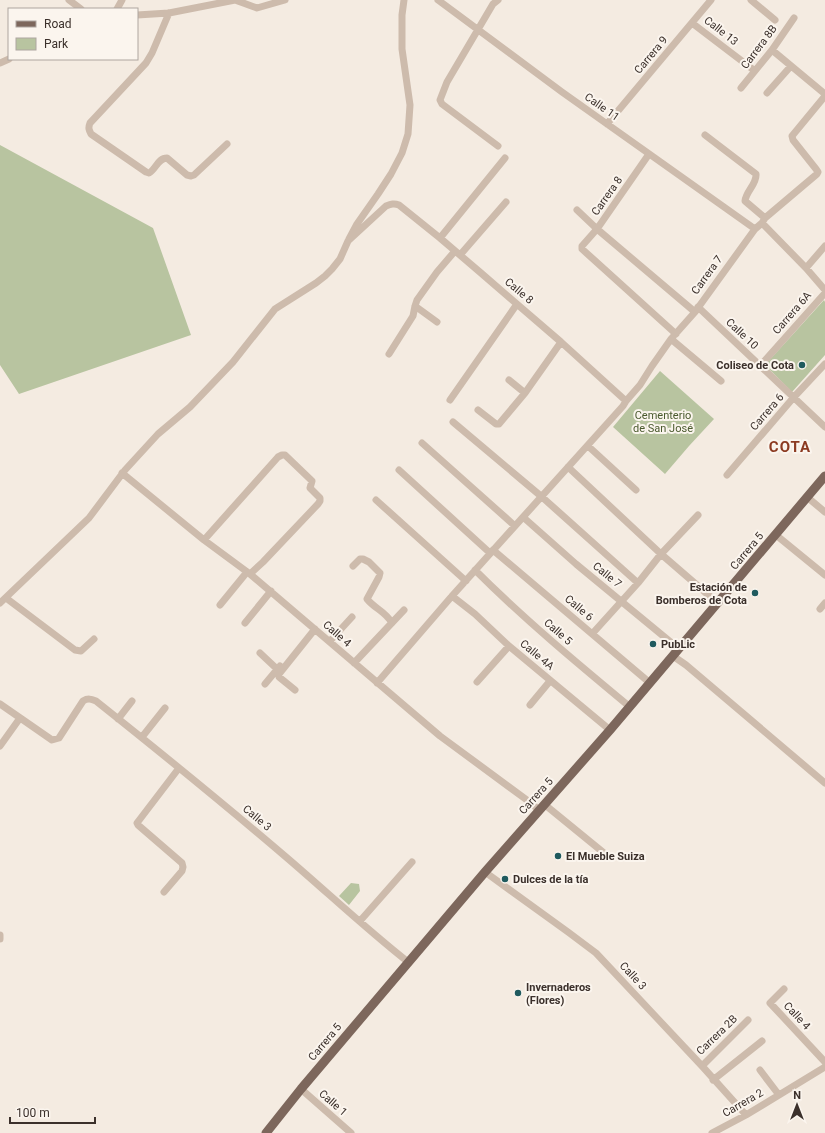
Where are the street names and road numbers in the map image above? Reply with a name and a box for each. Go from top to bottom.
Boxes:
street label: Calle 13 [701,14,741,48]
street label: Carrera 8B [738,22,780,72]
street label: Carrera 9 [632,34,670,76]
street label: Calle 11 [582,90,622,124]
street label: Carrera 8 [589,174,625,218]
street label: Carrera 7 [689,253,725,297]
street label: Calle 8 [502,275,536,307]
street label: Carrera 6A [770,289,814,337]
street label: Calle 10 [723,316,761,352]
street label: Carrera 6 [747,391,787,433]
street label: Carrera 5 [728,530,766,572]
street label: Calle 7 [590,559,624,591]
street label: Calle 6 [562,592,596,624]
street label: Calle 5 [541,616,575,648]
street label: Calle 4 [320,618,354,650]
street label: Calle 4A [517,637,557,673]
street label: Carrera 5 [516,775,556,817]
street label: Calle 3 [240,802,274,834]
street label: Calle 3 [617,959,649,993]
street label: Calle 4 [781,999,813,1033]
street label: Carrera 2B [694,1012,740,1058]
street label: Carrera 5 [306,1021,344,1063]
street label: Carrera 2 [720,1086,766,1120]
street label: Calle 1 [316,1087,350,1119]

